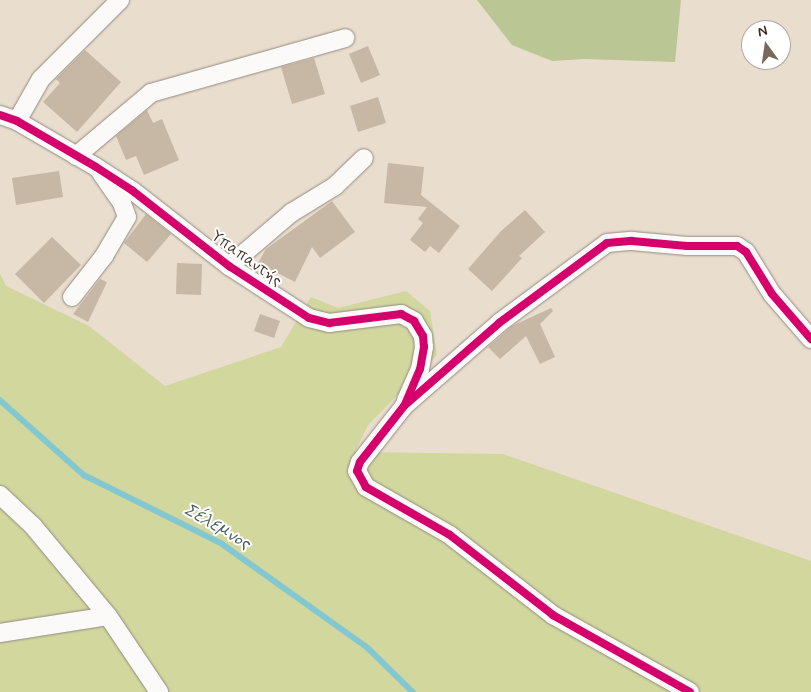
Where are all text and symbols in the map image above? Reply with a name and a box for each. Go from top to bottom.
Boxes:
north arrow [741,20,791,70]
text: N [756,22,769,41]
street label: Υπαπαντής [207,227,285,291]
water label: Σέλεμνος [180,499,254,555]

